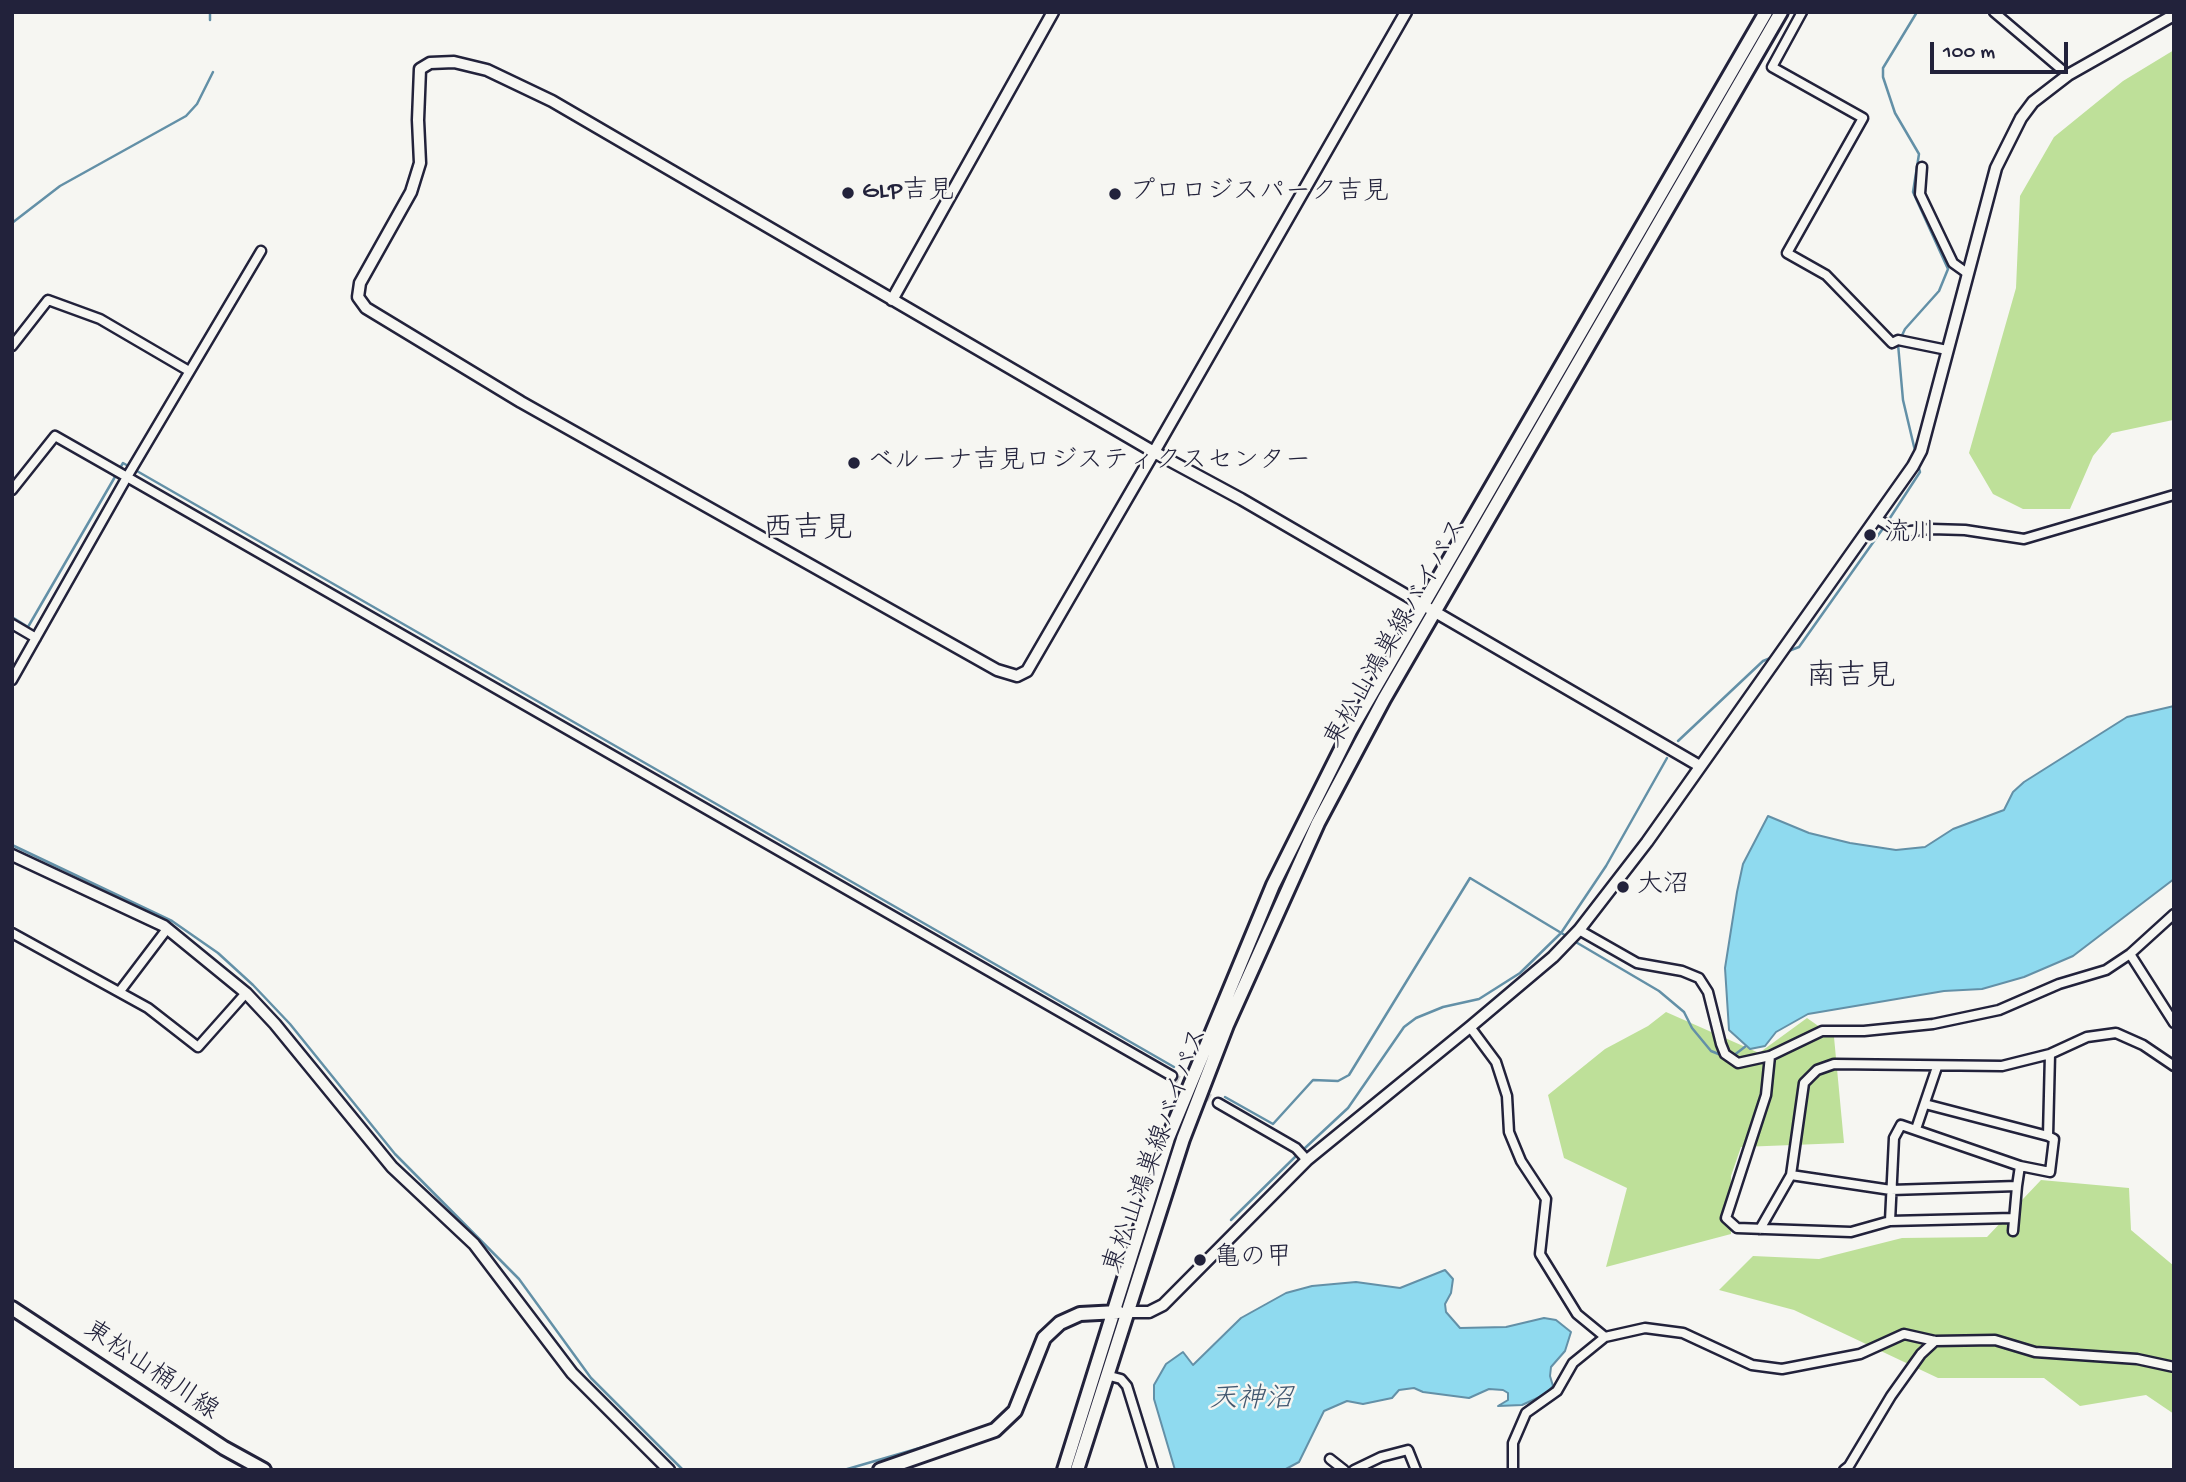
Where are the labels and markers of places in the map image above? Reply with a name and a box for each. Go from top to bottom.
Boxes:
place label: GLP吉見 [862,177,954,209]
place label: プロロジスパーク吉見 [1129,178,1389,210]
marker: GLP吉見 [840,185,856,201]
marker: プロロジスパーク吉見 [1107,186,1123,202]
place label: ベルーナ吉見ロジスティクスセンター [868,447,1311,479]
marker: ベルーナ吉見ロジスティクスセンター [846,455,862,471]
place label: 流川 [1884,519,1936,551]
marker: 流川 [1862,527,1878,543]
place label: 大沼 [1637,871,1689,903]
marker: 大沼 [1615,879,1631,895]
place label: 亀の甲 [1214,1244,1292,1276]
marker: 亀の甲 [1192,1252,1208,1268]

